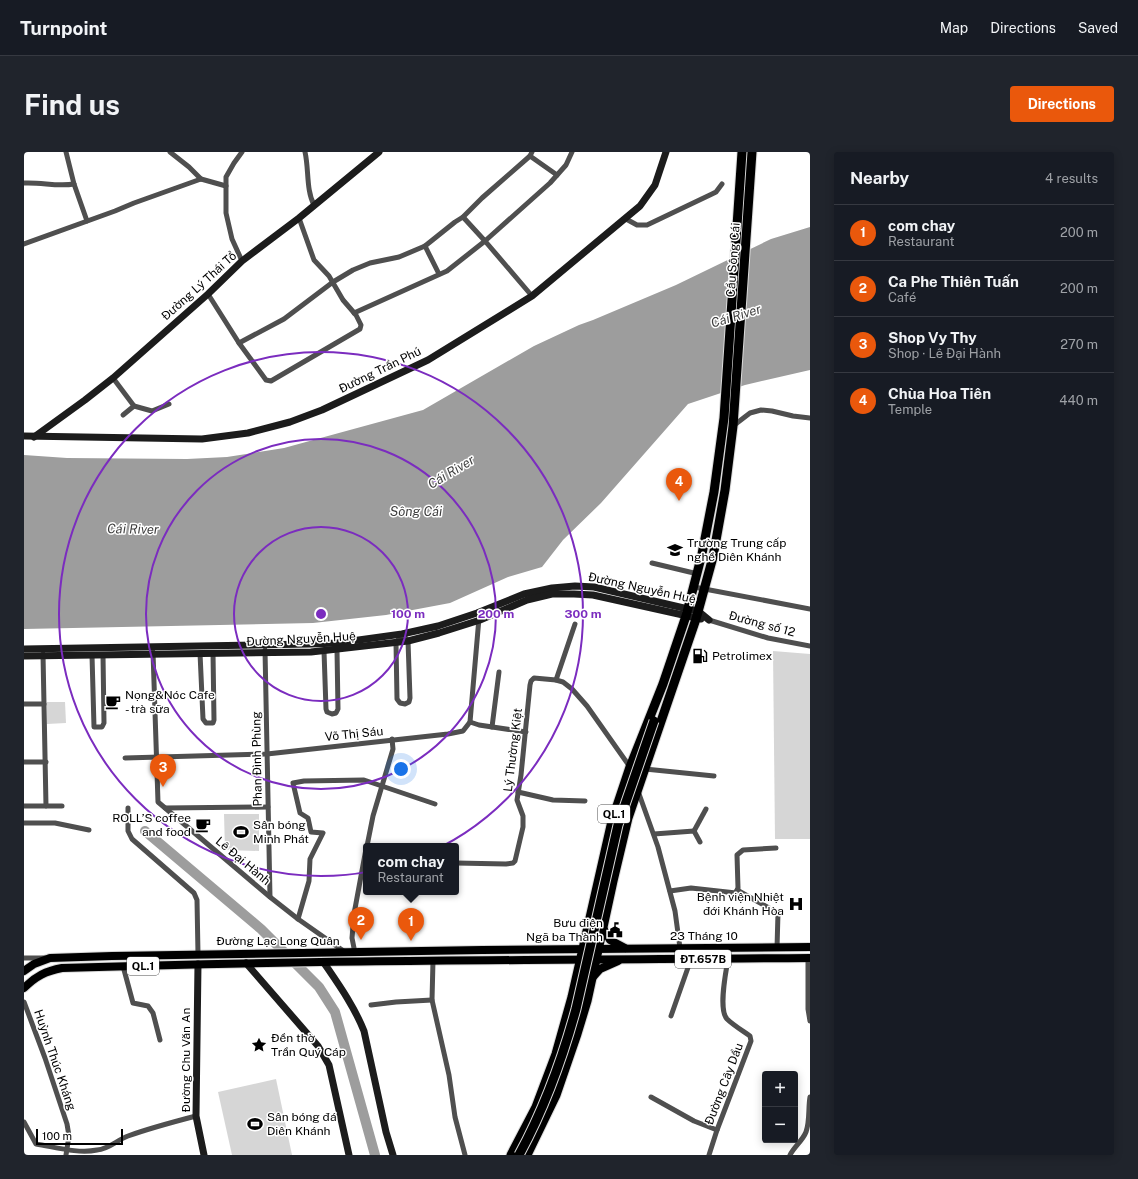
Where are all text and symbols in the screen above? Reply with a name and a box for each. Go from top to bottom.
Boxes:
text: Turnpoint [20,17,107,39]
text: Map [940,20,968,36]
text: Directions [990,20,1056,36]
text: Saved [1078,20,1118,36]
button: Directions [1010,86,1114,122]
text: Find us [24,88,120,121]
text: Nearby [850,168,909,188]
text: 4 results [1045,171,1098,186]
text: com chay [888,217,955,234]
street label: Cầu Sông Cái [723,222,743,298]
text: 1 [860,225,866,240]
text: 200 m [1060,225,1098,240]
text: Restaurant [888,234,954,249]
street label: Đường Lý Thái Tổ [159,249,239,323]
text: Ca Phe Thiên Tuấn [888,273,1019,290]
text: 2 [859,281,867,296]
text: 200 m [1060,281,1098,296]
text: Café [888,290,916,305]
water label: Cái River [709,301,763,331]
text: Shop Vy Thy [888,329,977,346]
text: 3 [859,337,867,352]
text: 270 m [1060,337,1098,352]
street label: Đường Trần Phú [337,344,423,396]
text: Shop · Lê Đại Hành [888,346,1001,361]
text: Chùa Hoa Tiên [888,385,991,402]
text: 4 [859,393,867,408]
text: 440 m [1059,393,1098,408]
text: Temple [888,402,932,417]
water label: Cái River [425,452,477,492]
pin: 4 [666,468,692,501]
water label: Sông Cái [390,504,443,519]
water label: Cái River [107,521,159,537]
place label: Trường Trung cấp nghề Diên Khánh [687,536,786,564]
school or university icon: Trường Trung cấp nghề Diên Khánh [666,541,684,559]
street label: Đường Nguyễn Huệ [587,570,697,606]
centre of rings [314,607,328,621]
text: 100 m [391,607,425,621]
text: 200 m [478,607,514,621]
text: 300 m [565,607,602,621]
street label: Đường số 12 [727,608,797,640]
street label: Đường Nguyễn Huệ [246,629,356,649]
fuel station icon: Petrolimex [691,647,709,665]
place label: Petrolimex [712,649,772,663]
place label: Nọng&Nóc Cafe - trà sữa [125,688,215,716]
cafe icon: Nọng&Nóc Cafe - trà sữa [104,693,122,711]
street label: Lý Thường Kiệt [501,707,525,793]
street label: Phan Đình Phùng [249,711,265,807]
street label: Võ Thị Sáu [324,724,384,744]
pin: 3 [150,754,176,787]
your location [391,759,411,779]
road number: QL.1 [598,805,630,823]
place label: ROLL’S coffee and food [112,811,191,839]
cafe icon: ROLL’S coffee and food [194,816,212,834]
place label: Sân bóng Minh Phát [253,818,309,846]
sports icon: Sân bóng Minh Phát [232,823,250,841]
street label: Lê Đại Hành [213,834,273,888]
popup [363,843,459,895]
text: com chay [377,853,445,870]
text: Restaurant [377,870,444,885]
place label: Bệnh viện Nhiệt đới Khánh Hòa [697,890,784,918]
hospital icon: Bệnh viện Nhiệt đới Khánh Hòa [787,895,805,913]
pin: 2 [348,907,374,940]
pin: 1 [398,908,424,941]
place label: Bưu điện Ngã ba Thành [526,916,603,944]
public building icon: Bưu điện Ngã ba Thành [606,921,624,939]
street label: 23 Tháng 10 [670,929,738,943]
street label: Đường Lạc Long Quân [216,934,340,948]
road number: ĐT.657B [675,950,731,968]
road number: QL.1 [127,957,159,975]
street label: Huỳnh Thúc Kháng [31,1008,79,1112]
street label: Đường Chu Văn An [179,1008,193,1112]
place label: Đền thờ Trần Quý Cáp [271,1031,346,1059]
place icon: Đền thờ Trần Quý Cáp [250,1036,268,1054]
street label: Đường Cây Dầu [702,1041,746,1127]
map controls [762,1071,798,1143]
button: + [762,1071,798,1107]
button: − [762,1107,798,1143]
place label: Sân bóng đá Diên Khánh [267,1110,337,1138]
sports icon: Sân bóng đá Diên Khánh [246,1115,264,1133]
scale bar [36,1127,123,1146]
text: 100 m [42,1130,72,1142]

